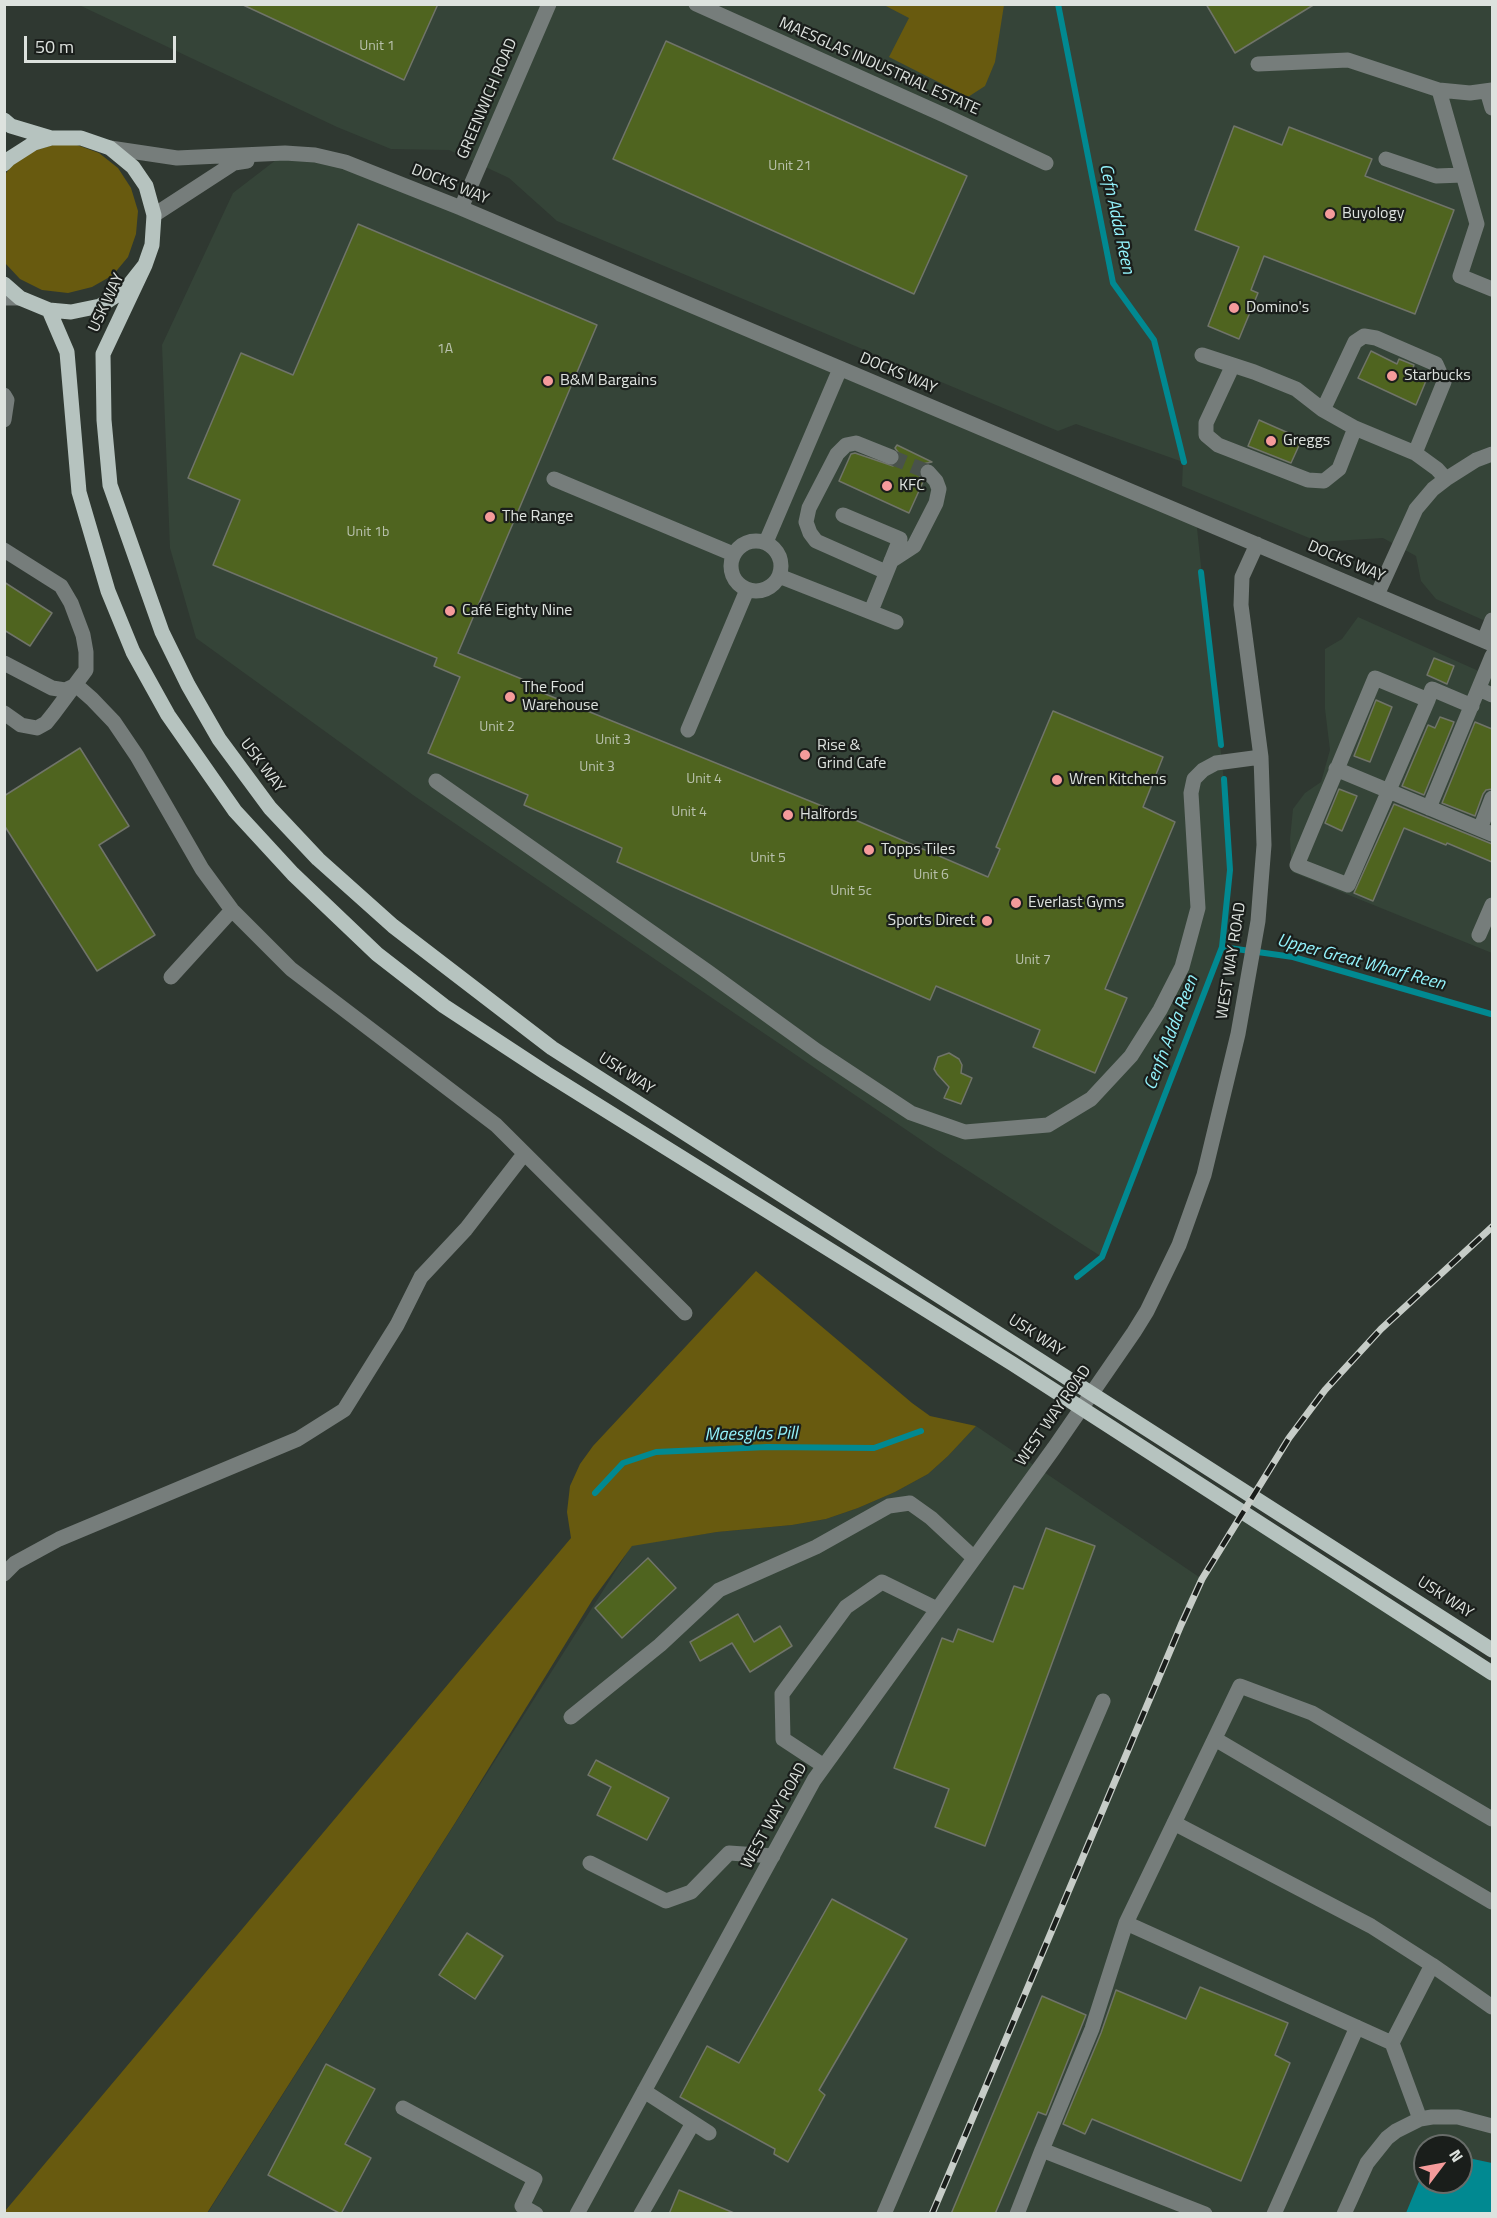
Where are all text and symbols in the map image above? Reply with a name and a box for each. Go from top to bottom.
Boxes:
street label: MAESGLAS INDUSTRIAL ESTATE [776,14,982,120]
scale bar [27,24,178,62]
text: 50 m [35,33,74,60]
street label: GREENWICH ROAD [454,36,522,162]
house number: Unit 1 [359,39,395,55]
house number: Unit 21 [768,159,812,175]
street label: DOCKS WAY [408,161,492,209]
water label: Cefn Adda Reen [1094,162,1138,276]
place label: Buyology [1342,204,1404,224]
marker: Buyology [1323,207,1337,221]
street label: USK WAY [85,270,129,336]
place label: Domino's [1246,298,1309,318]
marker: Domino's [1227,301,1241,315]
house number: 1A [437,342,453,358]
street label: DOCKS WAY [856,349,940,399]
place label: Starbucks [1404,366,1471,386]
marker: Starbucks [1385,369,1399,383]
place label: B&M Bargains [560,371,657,391]
marker: B&M Bargains [541,374,555,388]
place label: Greggs [1283,431,1330,451]
marker: Greggs [1264,434,1278,448]
place label: KFC [899,476,925,496]
marker: KFC [880,479,894,493]
place label: The Range [502,507,573,527]
marker: The Range [483,510,497,524]
house number: Unit 1b [347,525,389,541]
street label: DOCKS WAY [1304,537,1388,587]
place label: Café Eighty Nine [462,601,572,621]
marker: Café Eighty Nine [443,604,457,618]
place label: The Food Warehouse [522,678,598,716]
marker: The Food Warehouse [503,690,517,704]
house number: Unit 2 [479,720,515,736]
house number: Unit 3 [595,733,631,749]
street label: USK WAY [235,735,289,797]
place label: Rise & Grind Cafe [817,736,886,774]
marker: Rise & Grind Cafe [798,748,812,762]
house number: Unit 3 [579,760,615,776]
place label: Wren Kitchens [1069,770,1166,790]
house number: Unit 4 [686,772,722,788]
marker: Wren Kitchens [1050,773,1064,787]
house number: Unit 4 [671,805,707,821]
place label: Halfords [800,805,857,825]
marker: Halfords [781,808,795,822]
place label: Topps Tiles [881,840,955,860]
marker: Topps Tiles [862,843,876,857]
house number: Unit 5 [750,851,786,867]
house number: Unit 6 [913,868,949,884]
house number: Unit 5c [830,884,872,900]
place label: Everlast Gyms [1028,893,1124,913]
marker: Everlast Gyms [1009,896,1023,910]
street label: WEST WAY ROAD [1213,901,1251,1021]
place label: Sports Direct [887,911,975,931]
marker: Sports Direct [980,914,994,928]
water label: Upper Great Wharf Reen [1275,930,1447,996]
house number: Unit 7 [1015,953,1051,969]
water label: Cenfn Adda Reen [1140,973,1204,1093]
street label: USK WAY [594,1049,658,1099]
street label: USK WAY [1004,1311,1068,1361]
street label: WEST WAY ROAD [1012,1362,1096,1470]
water label: Maesglas Pill [704,1423,798,1447]
street label: USK WAY [1413,1573,1477,1623]
street label: WEST WAY ROAD [738,1760,812,1872]
north arrow [1413,2134,1473,2194]
text: N [1443,2144,1470,2167]

